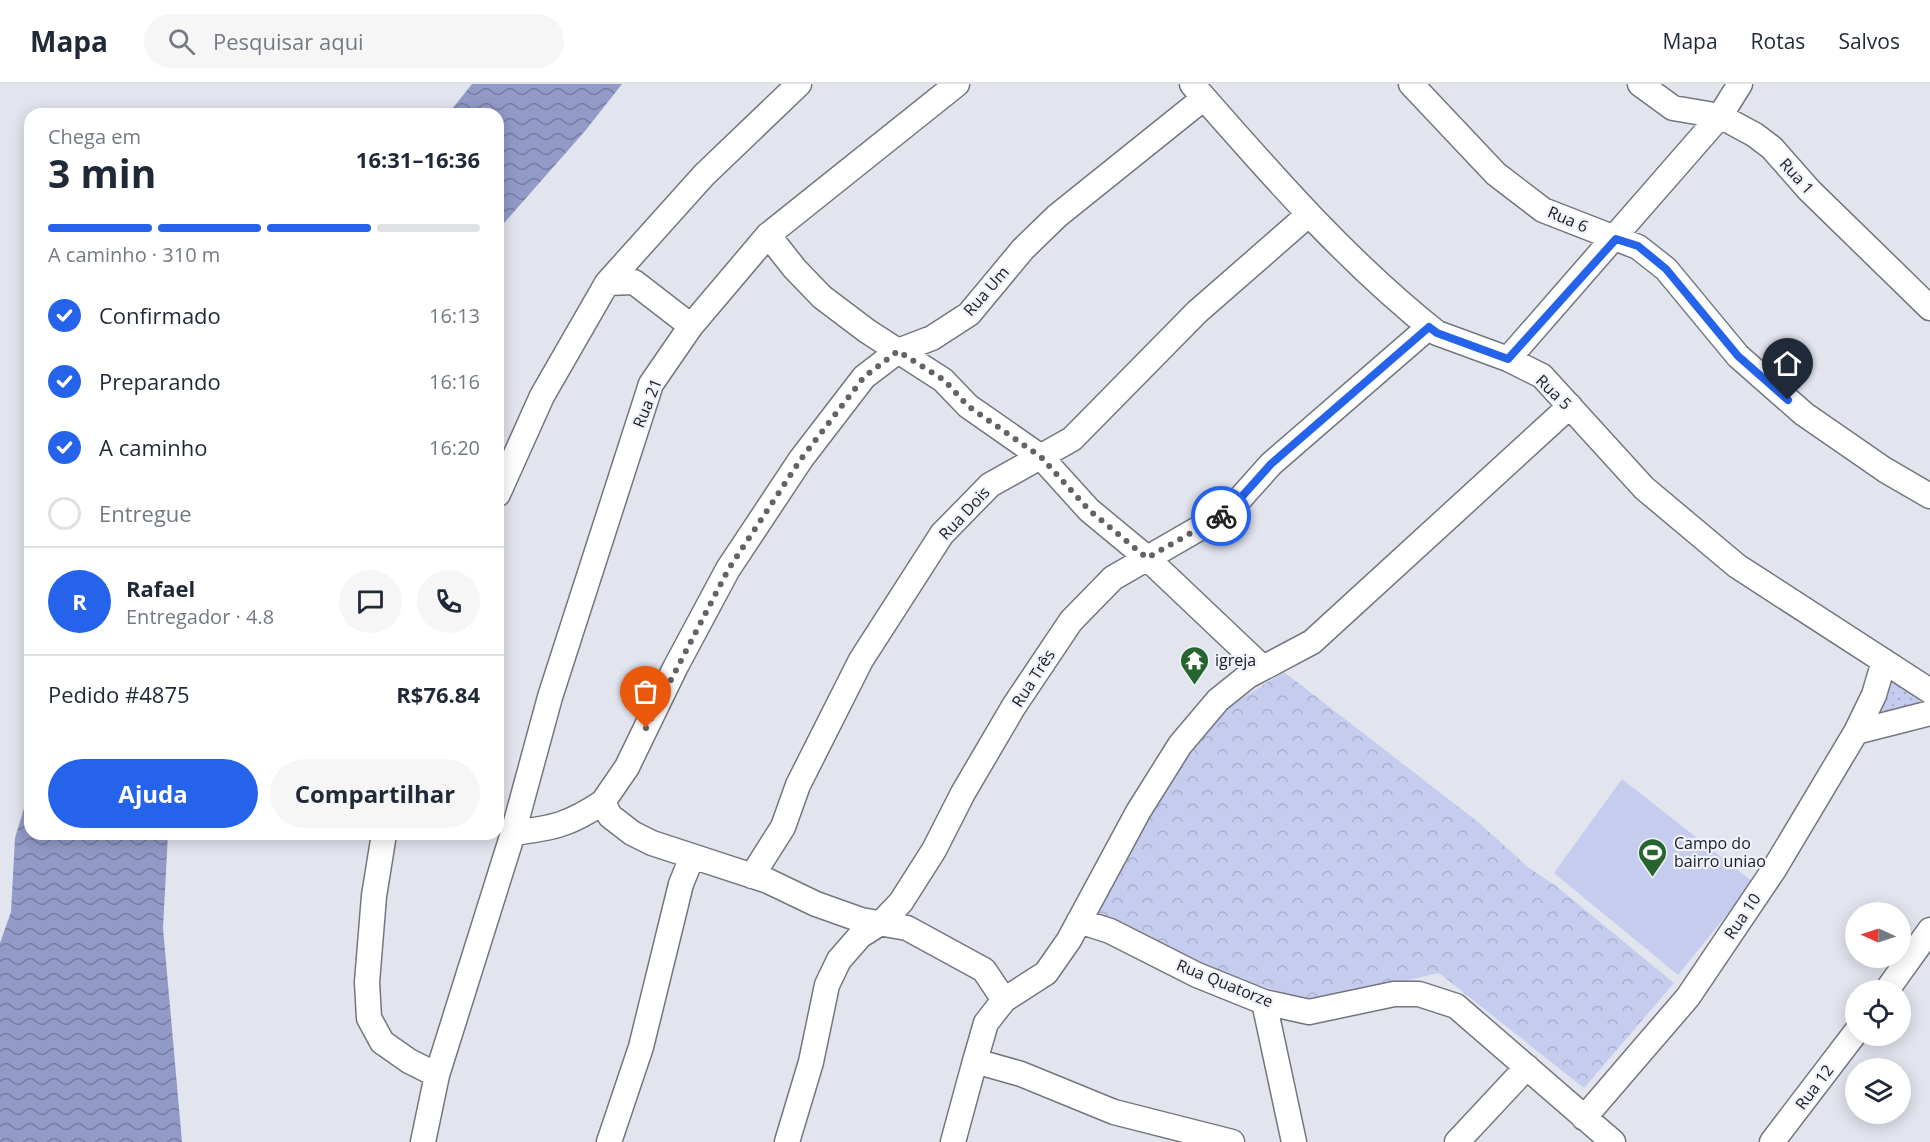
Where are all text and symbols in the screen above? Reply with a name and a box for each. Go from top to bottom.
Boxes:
search box [144,14,564,68]
text: Mapa [30,22,108,60]
icon: search [165,25,198,58]
text: Pesquisar aqui [213,26,364,56]
text: Mapa [1663,27,1718,55]
text: Rotas [1751,27,1805,55]
text: Salvos [1838,27,1900,55]
text: Chega em [48,123,141,150]
text: 16:31–16:36 [356,144,480,174]
text: 3 min [48,146,156,199]
street label: Rua 1 [1775,153,1819,199]
street label: Rua 6 [1544,201,1592,237]
text: A caminho · 310 m [48,241,220,268]
street label: Rua Um [958,261,1014,321]
icon: check [48,299,81,332]
text: Confirmado [99,300,221,330]
text: 16:13 [429,302,480,329]
pin [1762,338,1813,400]
icon: home [1771,347,1804,380]
icon: check [48,365,81,398]
text: Preparando [99,366,221,396]
text: 16:16 [429,368,480,395]
street label: Rua 5 [1531,370,1577,414]
street label: Rua 21 [627,375,667,431]
icon: check [48,431,81,464]
text: A caminho [99,432,208,462]
text: 16:20 [429,434,480,461]
street label: Rua Dois [934,481,994,545]
courier [1191,486,1251,546]
text: Entregue [99,498,192,528]
icon: bike [1205,500,1238,533]
button: chat [339,570,402,633]
button: phone [417,570,480,633]
text: Rafael [126,573,195,603]
text: R [72,586,87,616]
text: Entregador · 4.8 [126,603,274,630]
temple icon: igreja [1178,644,1210,686]
street label: Rua Três [1006,645,1060,711]
place label: igreja [1215,649,1256,671]
pin [620,666,671,728]
icon: bag [629,675,662,708]
text: Pedido #4875 [48,679,190,709]
text: R$76.84 [396,679,480,709]
button: Ajuda [48,759,258,828]
button: Compartilhar [270,759,480,828]
place label: Campo do bairro uniao [1674,832,1766,872]
sports icon: Campo do bairro uniao [1637,836,1669,878]
street label: Rua 10 [1719,889,1765,943]
north arrow [1845,902,1911,968]
map controls [1845,902,1911,1124]
street label: Rua Quatorze [1173,954,1277,1012]
button: locate [1845,980,1911,1046]
button: layers [1845,1058,1911,1124]
street label: Rua 12 [1790,1060,1838,1114]

